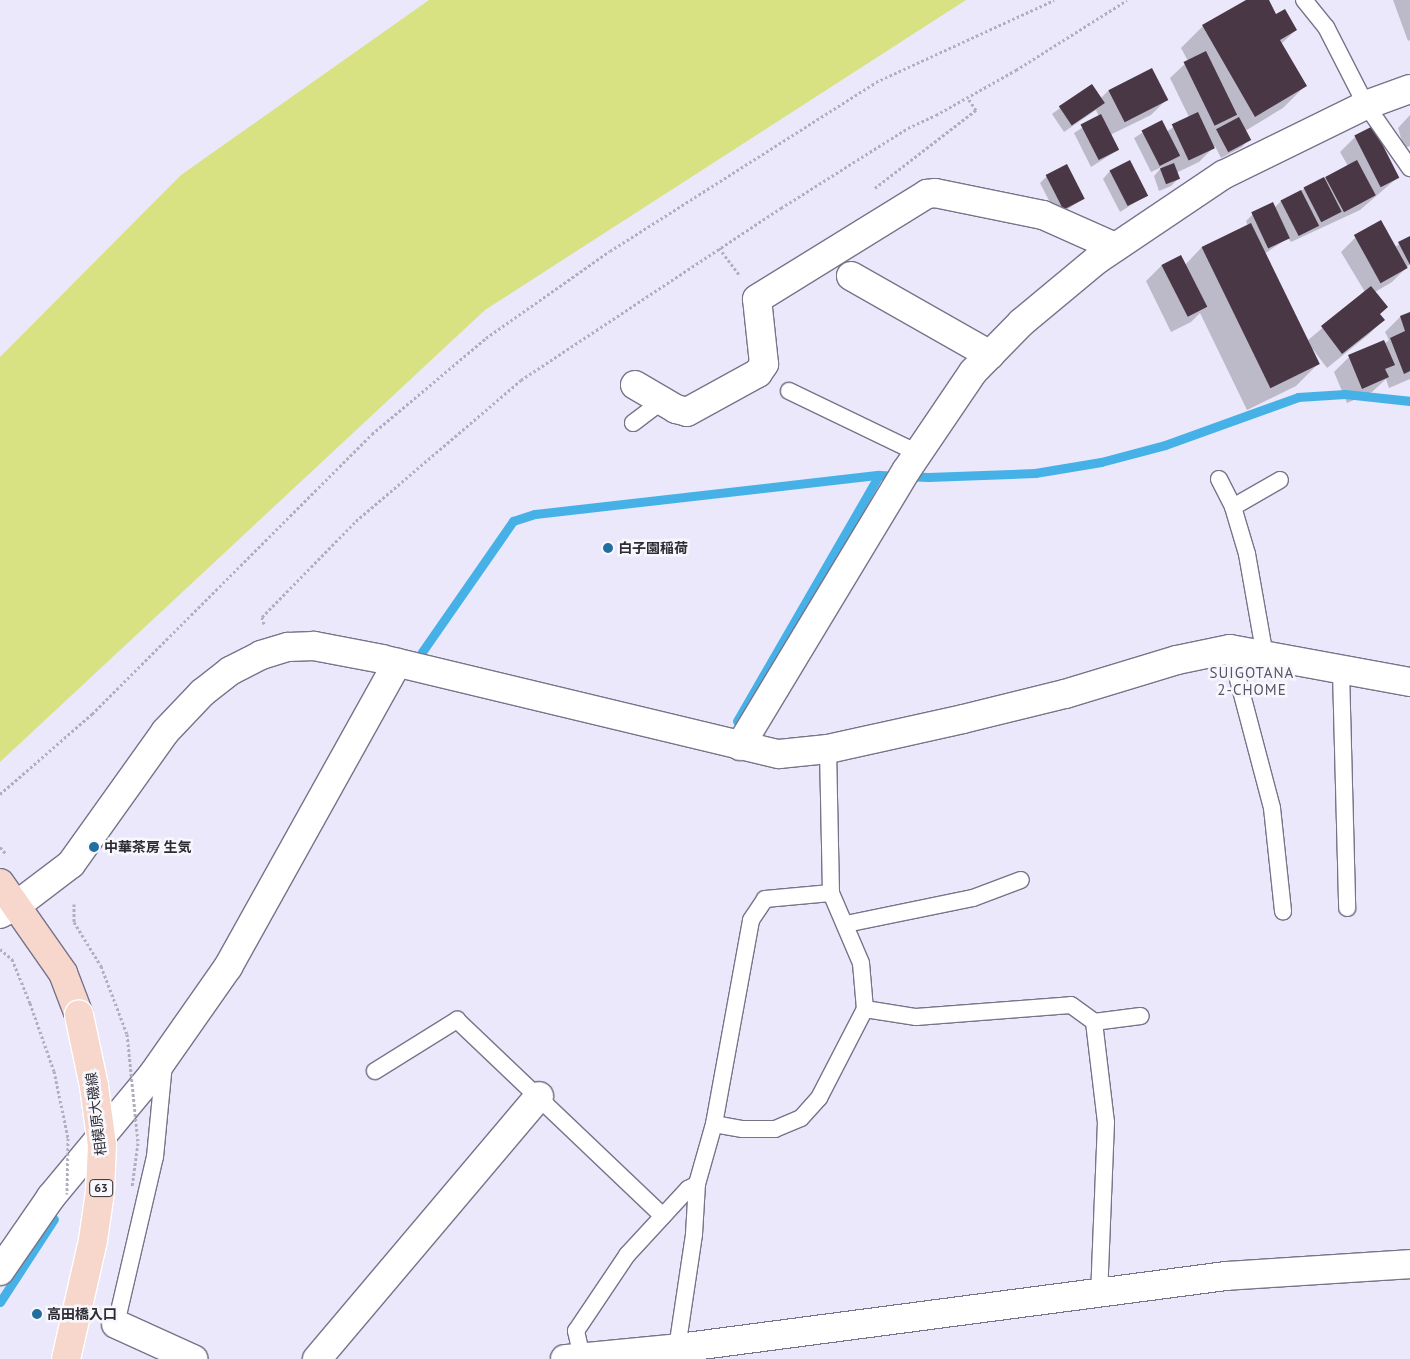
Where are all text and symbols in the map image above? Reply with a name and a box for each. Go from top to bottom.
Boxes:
place label: 白子園稲荷 [618,540,688,556]
marker: 白子園稲荷 [602,542,614,554]
district label: SUIGOTANA 2-CHOME [1208,663,1296,698]
place label: 中華茶房 生気 [104,839,192,855]
marker: 中華茶房 生気 [88,841,100,853]
street label: 相模原大磯線 [83,1071,109,1157]
road number: 63 [88,1178,114,1198]
place label: 高田橋入口 [47,1306,117,1322]
marker: 高田橋入口 [31,1308,43,1320]

